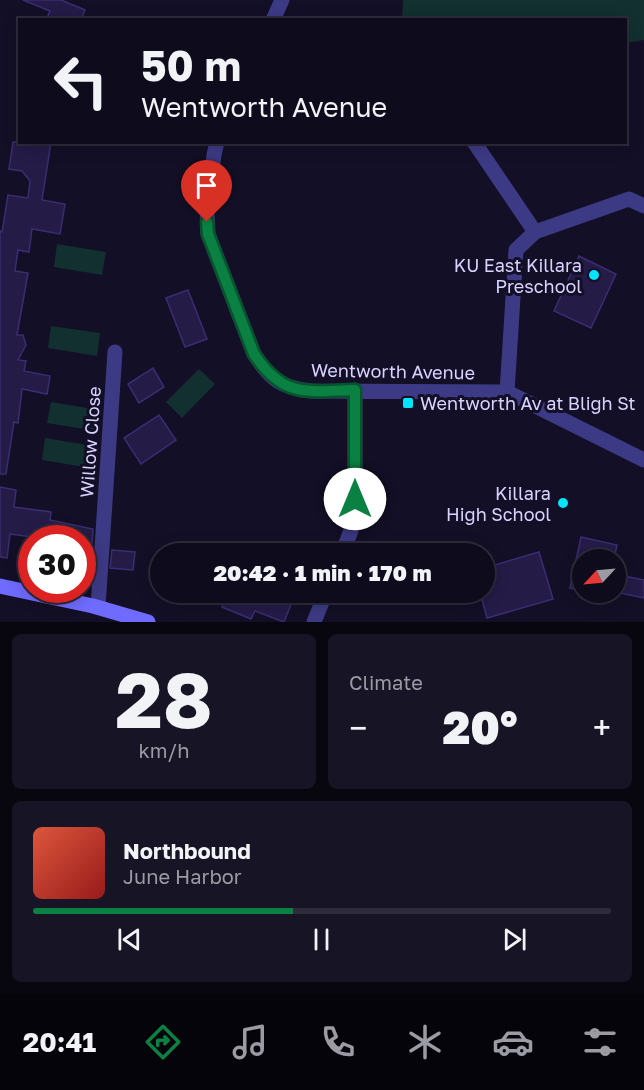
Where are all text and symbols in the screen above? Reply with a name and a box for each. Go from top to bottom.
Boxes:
text: 50 m [141,40,241,90]
icon: left [42,42,120,120]
text: Wentworth Avenue [141,91,387,123]
pin [181,160,232,222]
icon: arrive [190,169,223,202]
place label: KU East Killara Preschool [454,254,582,297]
marker: KU East Killara Preschool [587,268,601,282]
street label: Wentworth Avenue [311,359,475,383]
street label: Willow Close [75,385,105,499]
place label: Wentworth Av at Bligh St [420,392,636,414]
marker: Wentworth Av at Bligh St [401,396,415,410]
position arrow [323,467,387,531]
place label: Killara High School [446,482,551,525]
marker: Killara High School [556,496,570,510]
speed limit sign: 30 [18,525,96,603]
north arrow [572,549,626,603]
map controls [572,549,626,603]
text: 20:42 · 1 min · 170 m [213,559,432,586]
text: 28 [115,652,213,745]
text: Climate [349,670,423,694]
text: 20° [442,700,518,754]
text: − [349,708,367,747]
text: + [593,708,611,747]
text: km/h [139,738,189,762]
text: Northbound [123,837,251,864]
text: June Harbor [123,864,242,888]
icon: previous [113,923,146,956]
icon: pause [305,923,338,956]
icon: next [498,923,531,956]
icon: directions [142,1021,184,1063]
icon: music [229,1021,271,1063]
icon: phone [317,1021,359,1063]
icon: climate [404,1021,446,1063]
icon: car [492,1021,534,1063]
icon: filters [579,1021,621,1063]
text: 20:41 [23,1026,96,1058]

